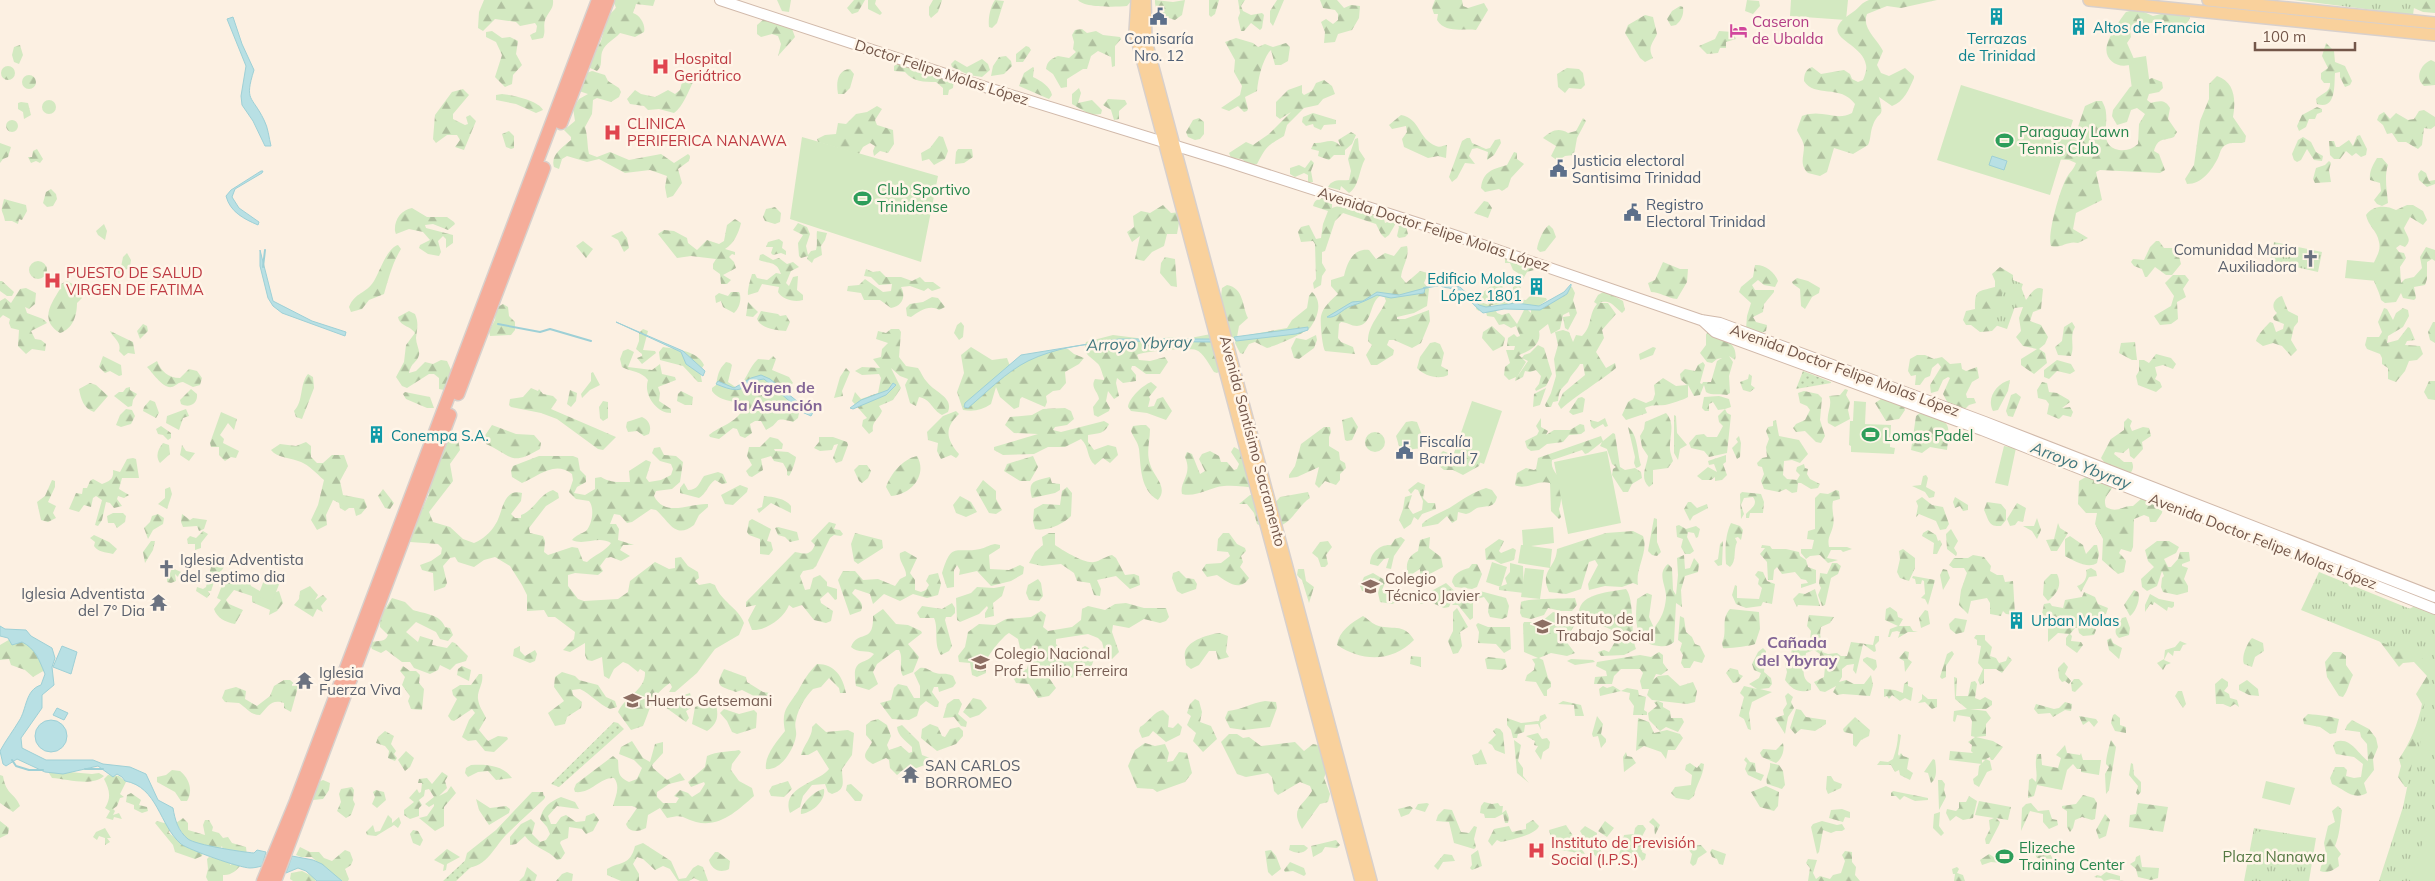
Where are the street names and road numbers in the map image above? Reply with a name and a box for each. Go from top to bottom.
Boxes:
street label: Doctor Felipe Molas López [853,35,1032,109]
street label: Avenida Doctor Felipe Molas López [1316,182,1553,276]
street label: Avenida Doctor Felipe Molas López [1728,320,1962,420]
street label: Avenida Santísimo Sacramento [1216,333,1290,549]
street label: Avenida Doctor Felipe Molas López [2146,489,2380,593]

